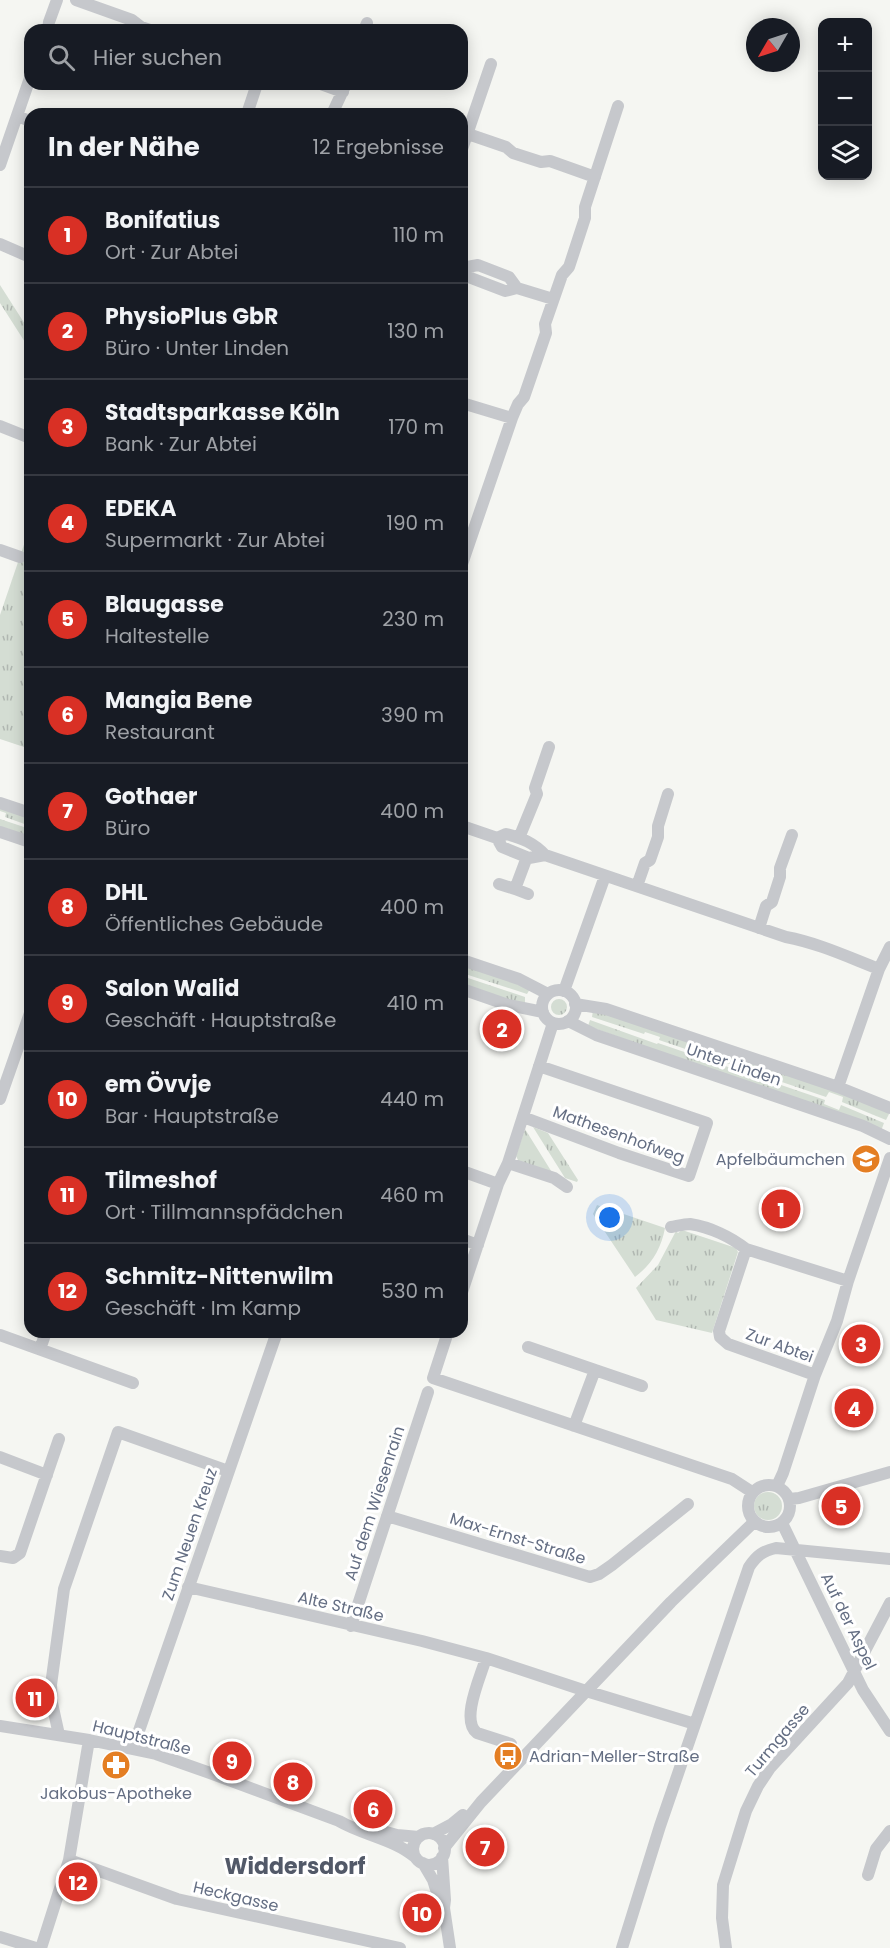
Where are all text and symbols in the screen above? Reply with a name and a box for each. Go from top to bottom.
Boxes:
north arrow [746,18,800,72]
map controls [818,18,872,180]
button: + [818,18,872,72]
search box [24,24,468,90]
icon: search [45,41,78,74]
text: Hier suchen [93,42,222,73]
button: − [818,72,872,126]
button: layers [818,126,872,180]
text: In der Nähe [48,129,200,165]
text: 12 Ergebnisse [313,133,444,161]
text: Bonifatius [105,205,220,236]
text: 1 [64,221,71,249]
text: 110 m [393,221,444,249]
text: Ort · Zur Abtei [105,238,238,266]
text: PhysioPlus GbR [105,301,278,332]
text: 2 [62,317,73,345]
text: 130 m [387,317,444,345]
text: Büro · Unter Linden [105,334,289,362]
text: Stadtsparkasse Köln [105,397,340,428]
text: 3 [61,413,74,441]
text: 170 m [388,413,444,441]
text: Bank · Zur Abtei [105,430,257,458]
text: EDEKA [105,493,176,524]
text: 4 [61,509,74,537]
text: 190 m [387,509,444,537]
text: Supermarkt · Zur Abtei [105,526,325,554]
text: Blaugasse [105,589,224,620]
text: 5 [61,605,74,633]
text: 230 m [382,605,444,633]
text: Haltestelle [105,622,209,650]
text: Mangia Bene [105,685,252,716]
text: 6 [61,701,74,729]
text: 390 m [381,701,444,729]
text: Restaurant [105,718,215,746]
text: Gothaer [105,781,197,812]
text: 7 [62,797,73,825]
text: 400 m [380,797,444,825]
text: Büro [105,814,150,842]
text: DHL [105,877,148,908]
text: 8 [61,893,74,921]
text: 400 m [380,893,444,921]
text: Öffentliches Gebäude [105,910,323,938]
text: Salon Walid [105,973,239,1004]
text: 9 [61,989,74,1017]
text: 410 m [387,989,444,1017]
text: Geschäft · Hauptstraße [105,1006,336,1034]
pin: 2 [482,1006,522,1052]
street label: Unter Linden [683,1037,784,1091]
text: em Övvje [105,1069,211,1100]
text: 10 [57,1085,78,1113]
text: 440 m [380,1085,444,1113]
street label: Mathesenhofweg [550,1100,688,1169]
text: Bar · Hauptstraße [105,1102,279,1130]
school or university icon: Apfelbäumchen [850,1143,882,1175]
place label: Apfelbäumchen [716,1148,845,1171]
text: Tilmeshof [105,1165,217,1196]
text: 11 [60,1181,75,1209]
text: 460 m [380,1181,444,1209]
pin: 1 [762,1186,800,1232]
text: Ort · Tillmannspfädchen [105,1198,343,1226]
your location [595,1203,624,1232]
text: Schmitz-Nittenwilm [105,1261,334,1292]
text: 12 [58,1277,77,1305]
text: 530 m [381,1277,444,1305]
text: Geschäft · Im Kamp [105,1294,301,1322]
pin: 3 [842,1322,880,1366]
street label: Zur Abtei [743,1323,817,1368]
pin: 4 [834,1386,874,1430]
street label: Auf dem Wiesenrain [339,1423,410,1583]
street label: Zum Neuen Kreuz [156,1465,223,1603]
pin: 5 [822,1484,860,1528]
street label: Max-Ernst-Straße [447,1507,589,1570]
street label: Auf der Aspel [815,1569,882,1674]
street label: Alte Straße [296,1585,386,1628]
pin: 11 [15,1676,54,1720]
street label: Turmgasse [740,1699,815,1782]
street label: Hauptstraße [90,1714,194,1761]
pin: 9 [212,1738,252,1784]
bus stop icon: Adrian-Meller-Straße [492,1740,524,1772]
place label: Adrian-Meller-Straße [529,1745,700,1768]
pharmacy icon: Jakobus-Apotheke [100,1749,132,1781]
pin: 8 [274,1760,312,1804]
place label: Jakobus-Apotheke [40,1782,192,1805]
pin: 6 [354,1786,392,1832]
pin: 7 [466,1824,504,1870]
district label: Widdersdorf [224,1851,366,1882]
pin: 12 [58,1860,98,1904]
street label: Heckgasse [191,1875,281,1918]
pin: 10 [402,1890,442,1936]

